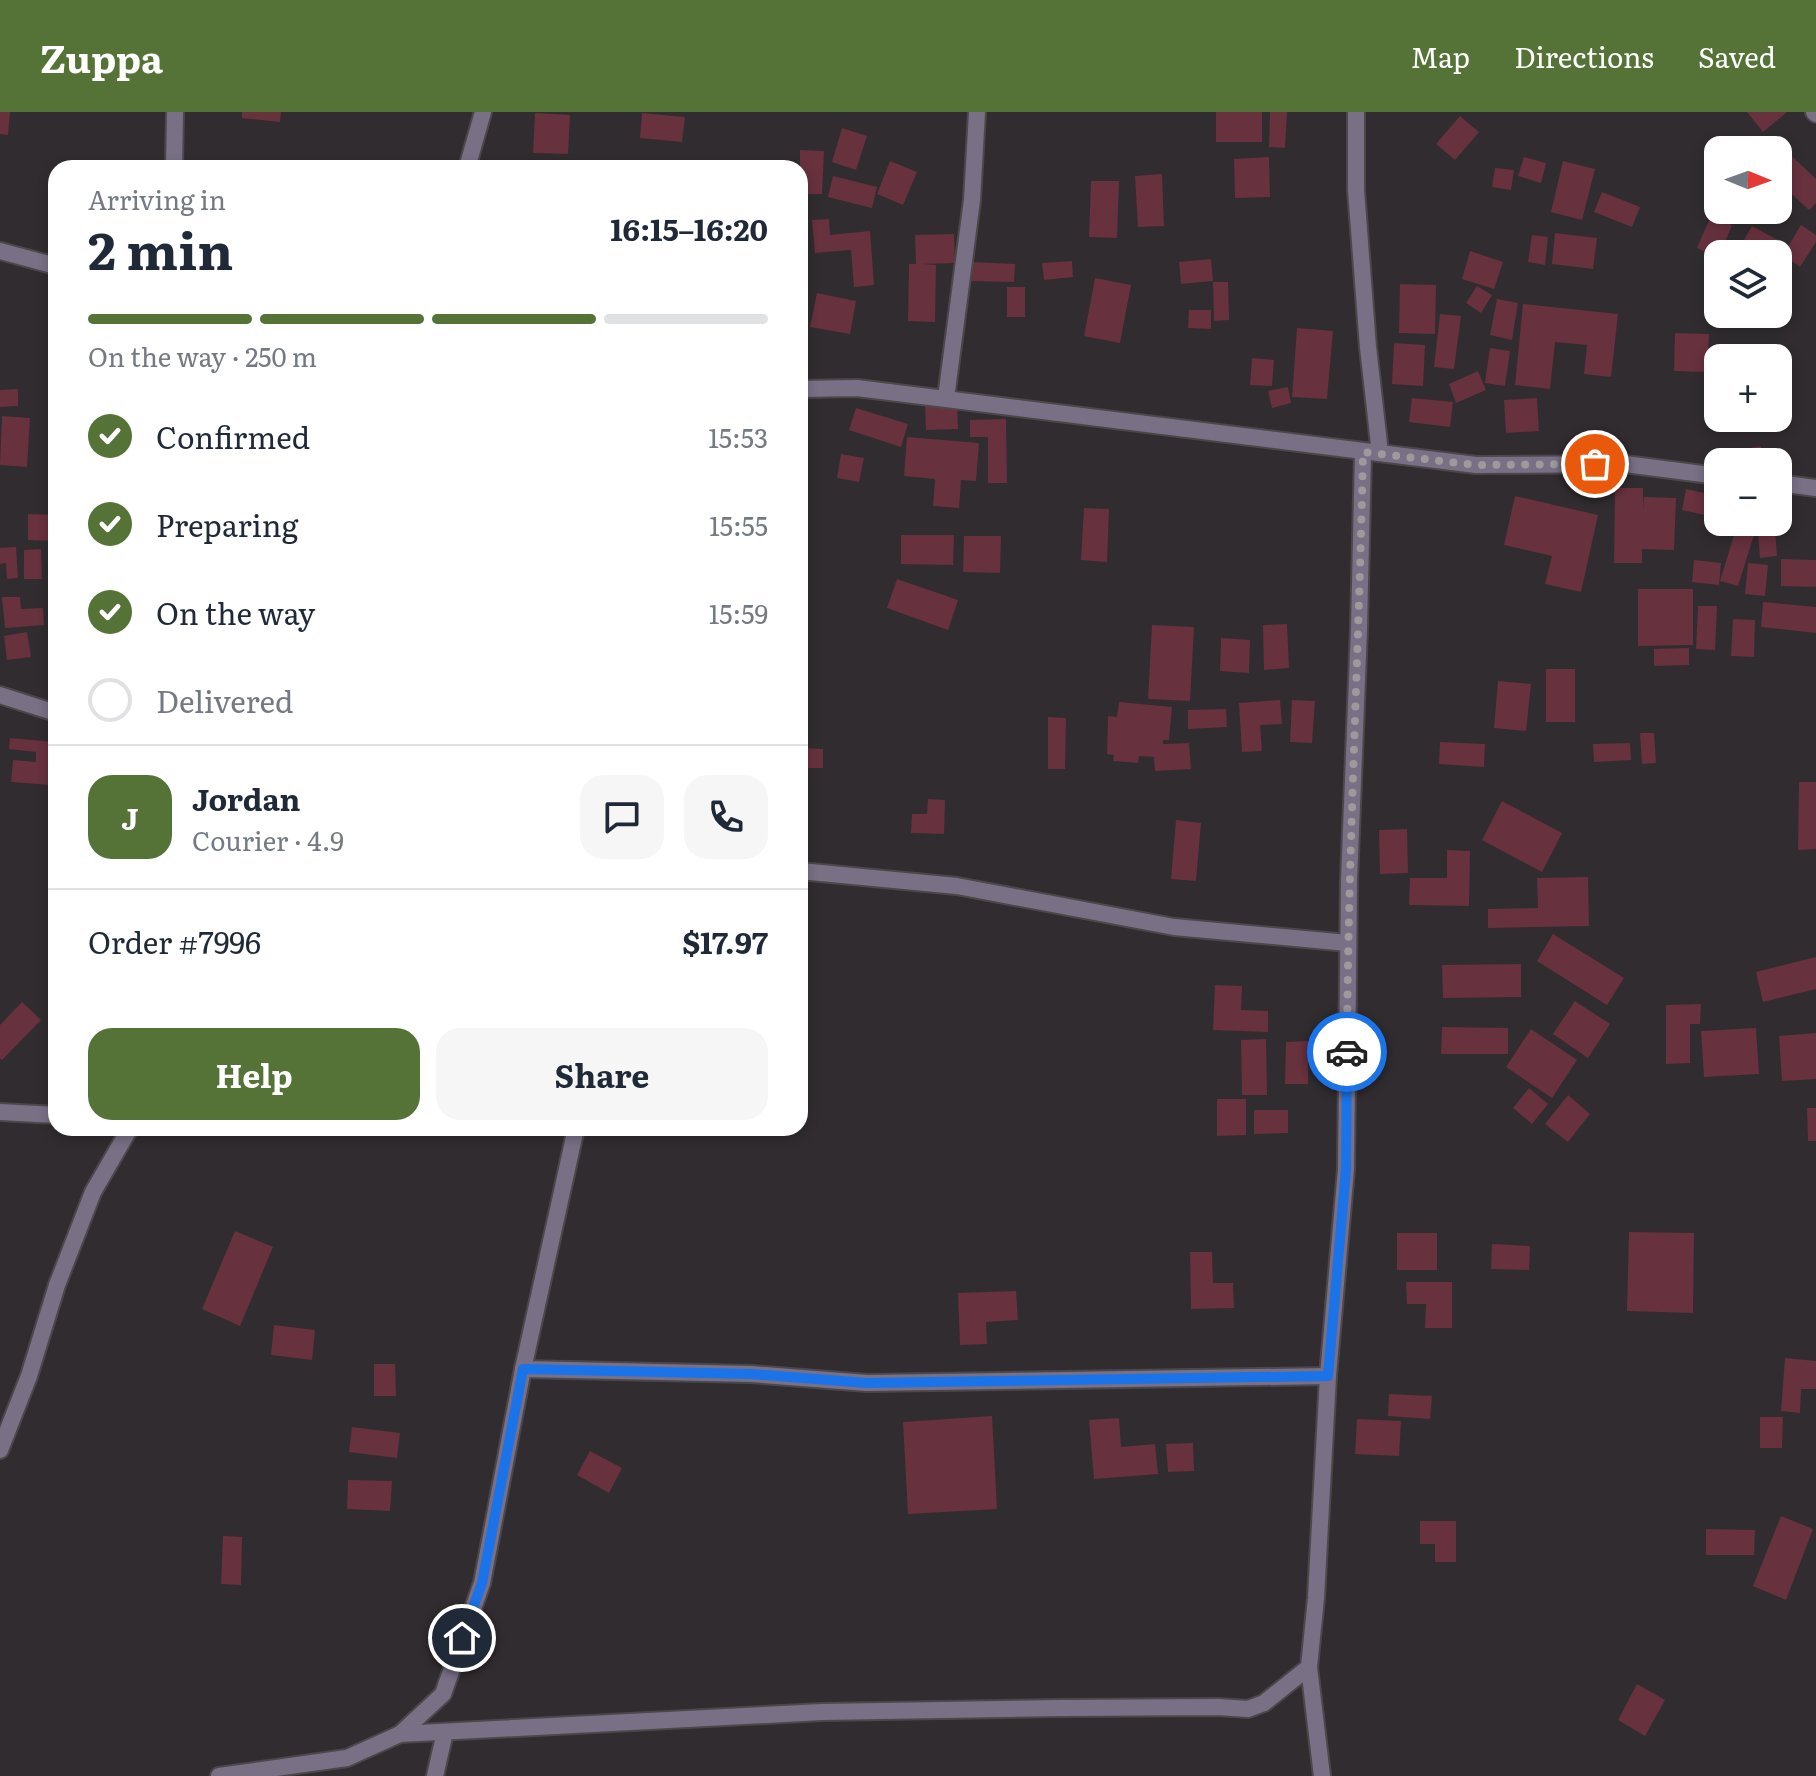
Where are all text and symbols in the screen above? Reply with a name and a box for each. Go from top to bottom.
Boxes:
text: Zuppa [40,28,163,85]
text: Map [1411,35,1470,77]
text: Directions [1514,35,1654,77]
text: Saved [1698,35,1776,77]
north arrow [1704,136,1792,224]
map controls [1704,136,1792,536]
text: Arriving in [88,179,226,218]
text: 16:15–16:20 [610,206,768,250]
text: 2 min [88,209,233,286]
button: layers [1704,240,1792,328]
text: On the way · 250 m [88,336,317,375]
button: + [1704,344,1792,432]
icon: check [88,414,132,458]
text: Confirmed [156,414,310,458]
text: 15:53 [708,417,768,456]
pin [1561,430,1629,498]
icon: bag [1573,442,1617,486]
button: − [1704,448,1792,536]
icon: check [88,502,132,546]
text: Preparing [156,502,298,546]
text: 15:55 [709,505,768,544]
icon: check [88,590,132,634]
text: On the way [156,590,315,634]
text: 15:59 [709,593,768,632]
text: Delivered [156,678,293,722]
button: chat [580,775,664,859]
button: phone [684,775,768,859]
text: Jordan [192,776,300,820]
text: J [121,795,139,839]
text: Courier · 4.9 [192,820,344,859]
text: Order #7996 [88,919,261,963]
text: $17.97 [682,919,768,963]
courier [1307,1012,1387,1092]
button: Help [88,1028,420,1120]
button: Share [436,1028,768,1120]
icon: car [1325,1030,1369,1074]
pin [428,1604,496,1672]
icon: home [440,1616,484,1660]

